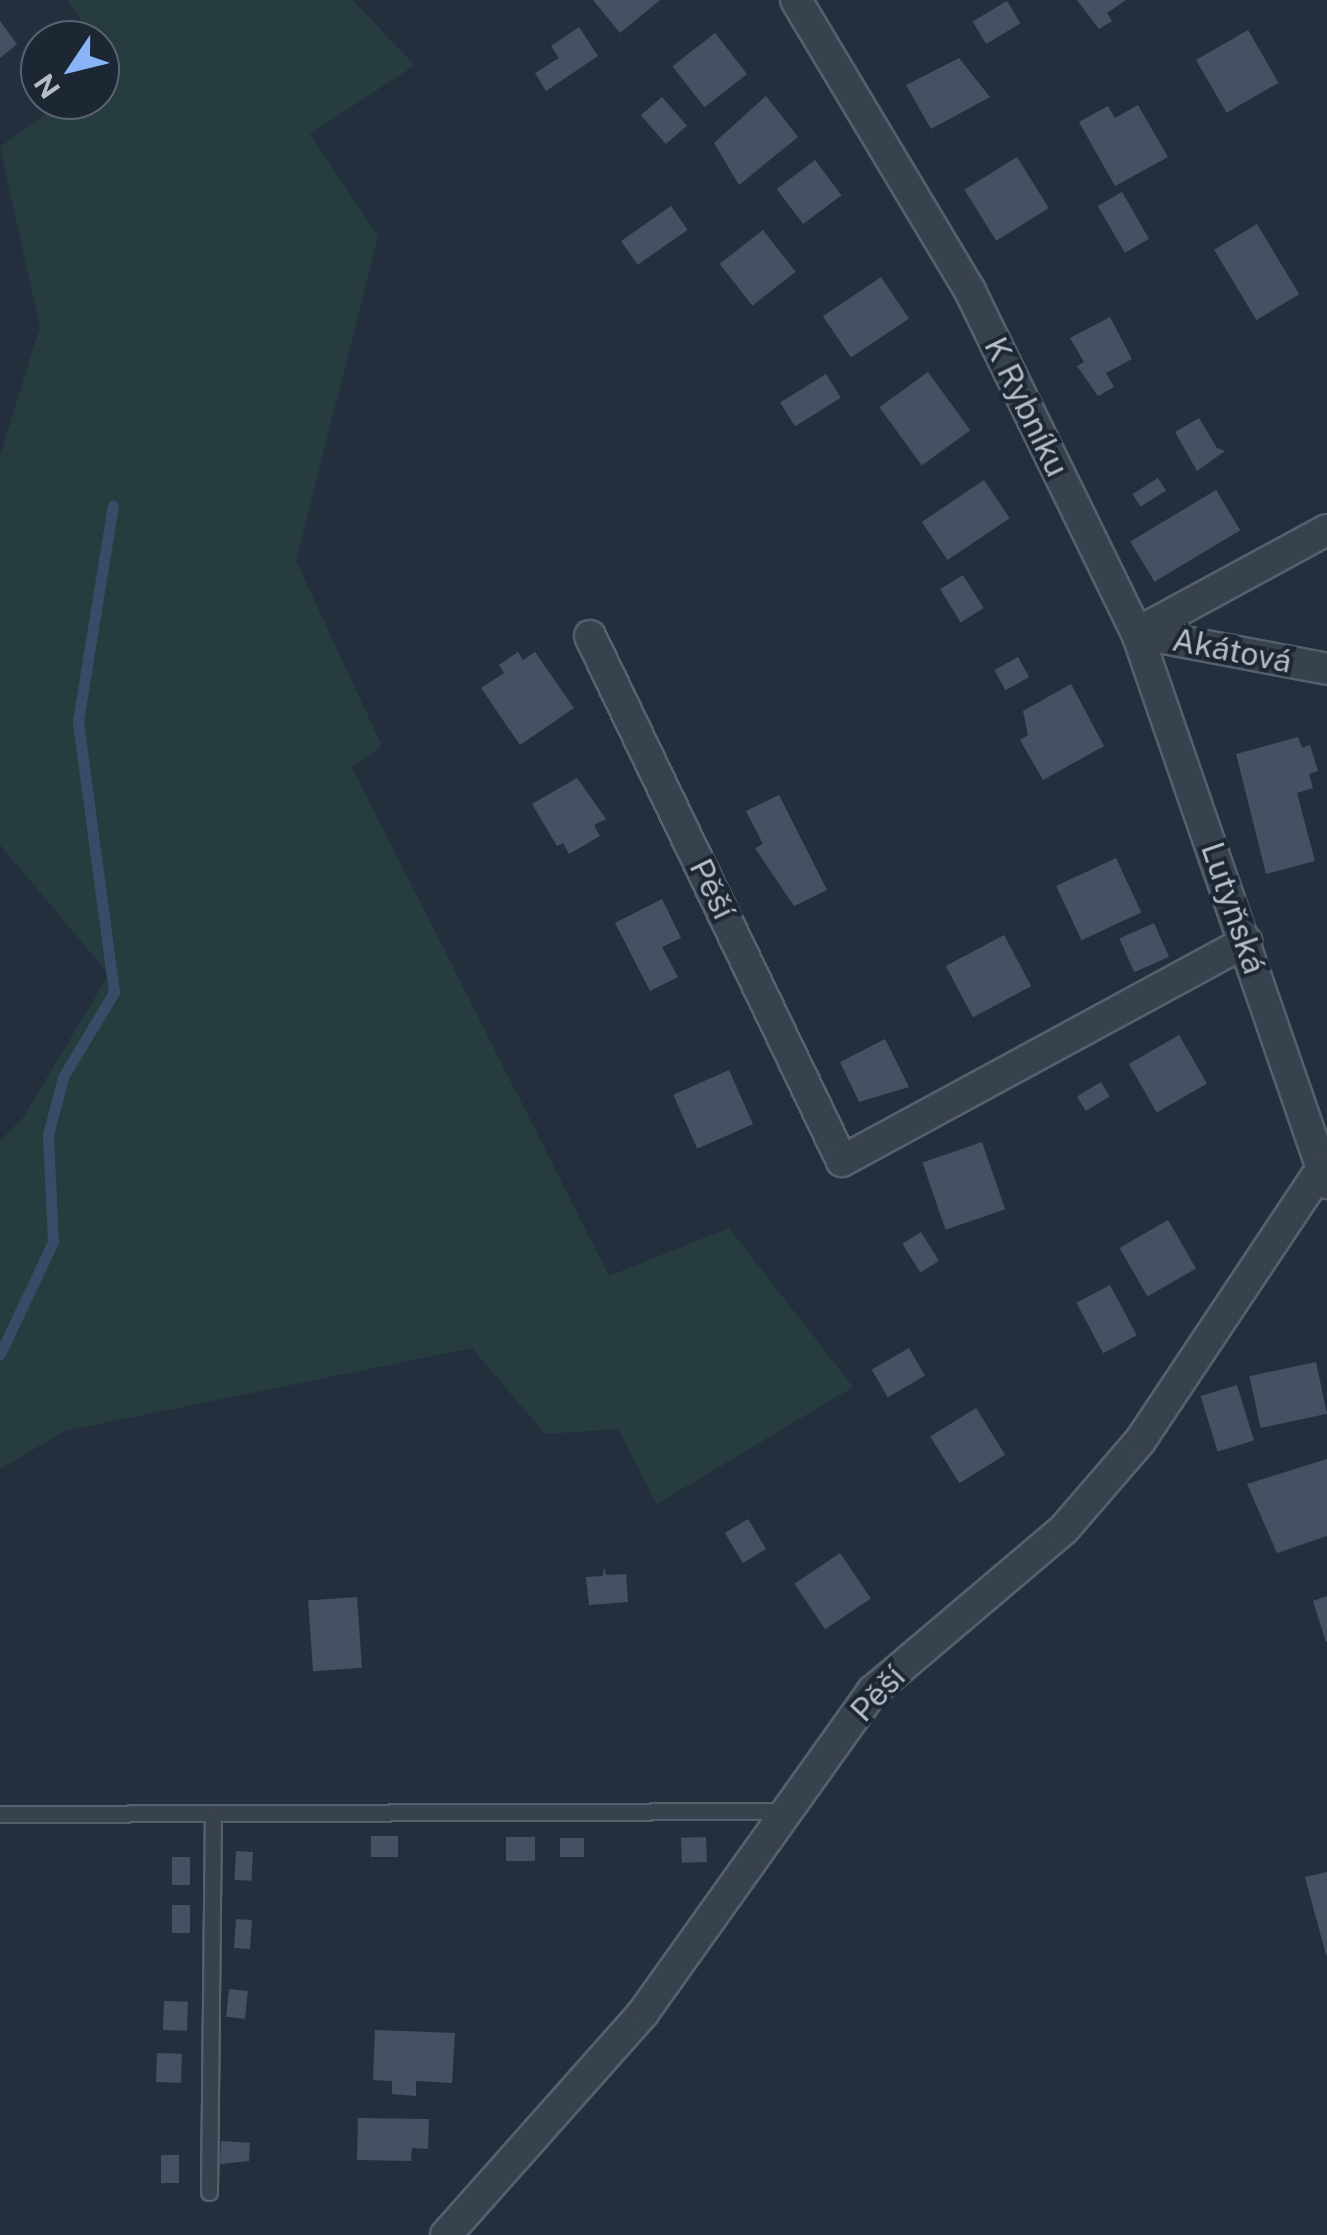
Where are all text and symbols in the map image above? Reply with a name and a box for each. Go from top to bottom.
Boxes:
north arrow [20,20,120,120]
text: N [27,68,66,105]
street label: K Rybníku [976,331,1076,483]
street label: Akátová [1169,621,1295,681]
street label: Lutyňská [1193,837,1273,979]
street label: Pěší [681,853,743,925]
street label: Pěší [843,1658,913,1730]

